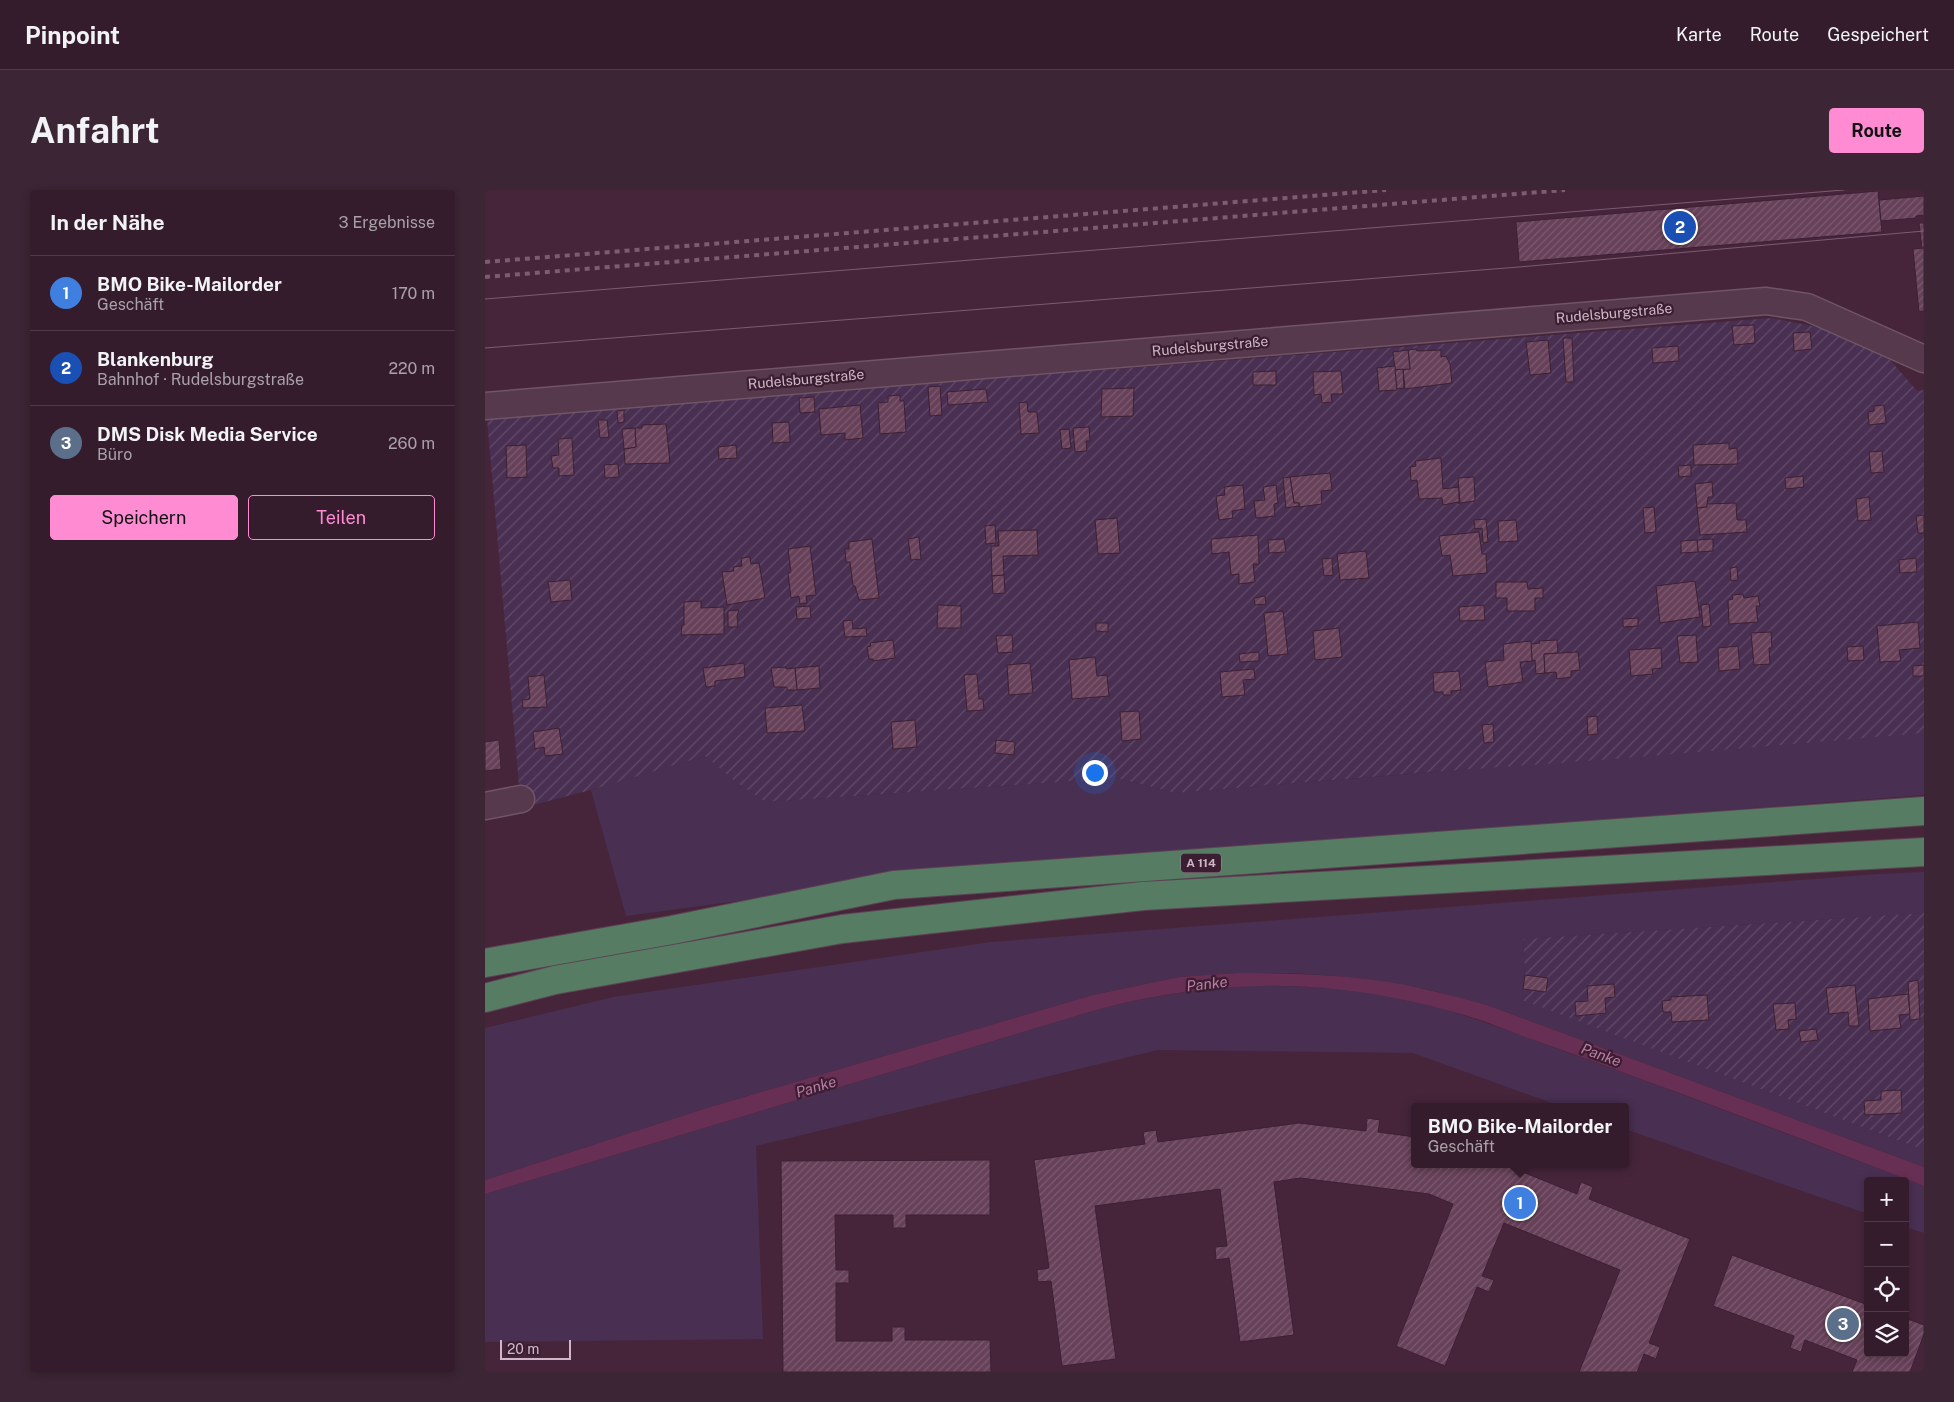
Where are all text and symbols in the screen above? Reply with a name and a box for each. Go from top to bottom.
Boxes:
text: Pinpoint [25,21,120,49]
text: Karte [1676,24,1722,45]
text: Route [1750,24,1799,45]
text: Gespeichert [1827,24,1929,45]
button: Route [1829,108,1924,153]
text: Anfahrt [30,110,160,151]
pin: 2 [1664,208,1696,246]
text: In der Nähe [50,210,165,235]
text: 3 Ergebnisse [339,213,435,232]
text: BMO Bike-Mailorder [97,273,282,295]
text: 1 [63,284,69,303]
text: 170 m [392,284,435,303]
text: Geschäft [97,295,164,314]
street label: Rudelsburgstraße [1555,300,1673,326]
street label: Rudelsburgstraße [1151,333,1269,359]
text: Blankenburg [97,348,213,370]
text: 2 [61,359,71,378]
text: 220 m [388,359,435,378]
street label: Rudelsburgstraße [747,366,865,392]
text: Bahnhof · Rudelsburgstraße [97,370,304,389]
text: DMS Disk Media Service [97,423,318,445]
text: 3 [61,434,71,453]
text: 260 m [388,434,435,453]
text: Büro [97,445,132,464]
button: Speichern [50,495,238,540]
button: Teilen [248,495,435,540]
your location [1082,760,1108,786]
road number: A 114 [1181,854,1221,872]
water label: Panke [1185,973,1228,994]
water label: Panke [1579,1039,1623,1070]
water label: Panke [794,1072,838,1101]
popup [1411,1103,1629,1168]
text: BMO Bike-Mailorder [1428,1115,1612,1137]
text: Geschäft [1428,1137,1495,1156]
map controls [1864,1177,1909,1357]
button: + [1864,1177,1909,1222]
pin: 1 [1504,1184,1536,1222]
button: − [1864,1222,1909,1267]
button: locate [1864,1267,1909,1312]
pin: 3 [1827,1305,1859,1343]
button: layers [1864,1312,1909,1357]
scale bar [500,1337,571,1360]
text: 20 m [507,1341,539,1357]

